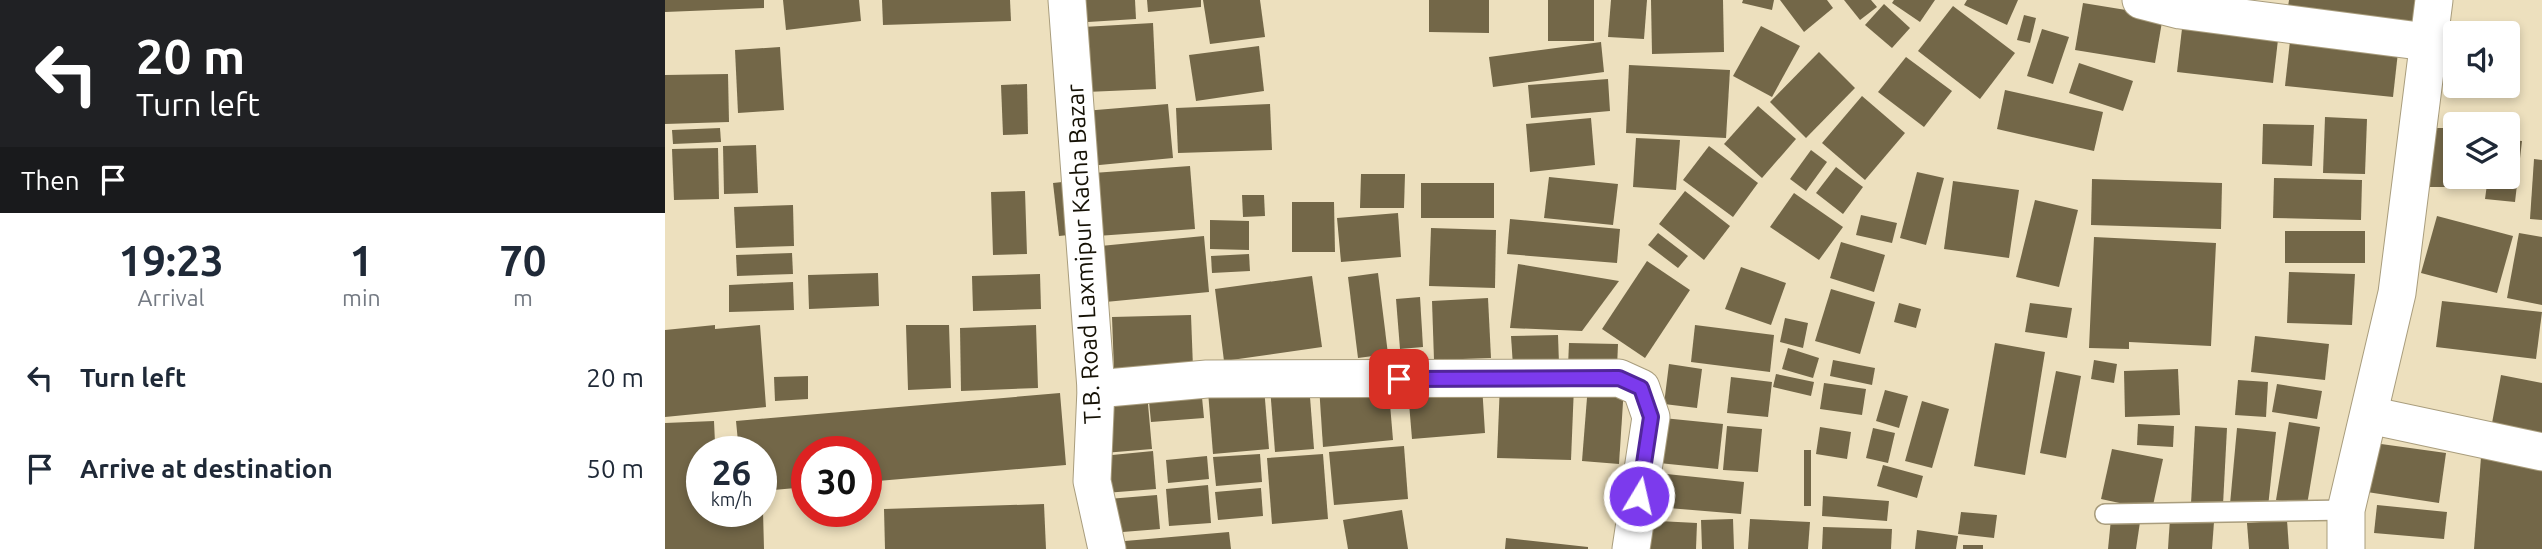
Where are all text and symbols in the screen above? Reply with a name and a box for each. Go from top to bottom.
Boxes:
map controls [2443,21,2520,189]
button: sound [2443,21,2520,98]
icon: left [21,28,112,119]
text: 20 m [136,28,245,83]
street label: T.B. Road Laxmipur Kacha Bazar [1061,83,1106,425]
text: Turn left [136,86,260,122]
button: layers [2443,112,2520,189]
icon: arrive [94,161,132,199]
text: Then [21,166,80,195]
text: 19:23 [118,237,224,284]
text: 1 [350,237,373,284]
text: 70 [499,237,547,284]
text: Arrival [138,285,205,310]
text: min [342,285,381,310]
text: m [513,285,533,310]
pin [1369,349,1429,409]
icon: left [21,359,59,397]
icon: arrive [1380,360,1418,398]
text: Turn left [80,363,186,392]
text: 20 m [586,363,644,392]
speed limit sign: 30 [791,436,882,527]
icon: arrive [21,450,59,488]
text: 26 [712,452,751,492]
text: Arrive at destination [80,454,333,483]
text: 50 m [586,454,644,483]
position arrow [1602,459,1676,533]
text: km/h [711,489,752,509]

